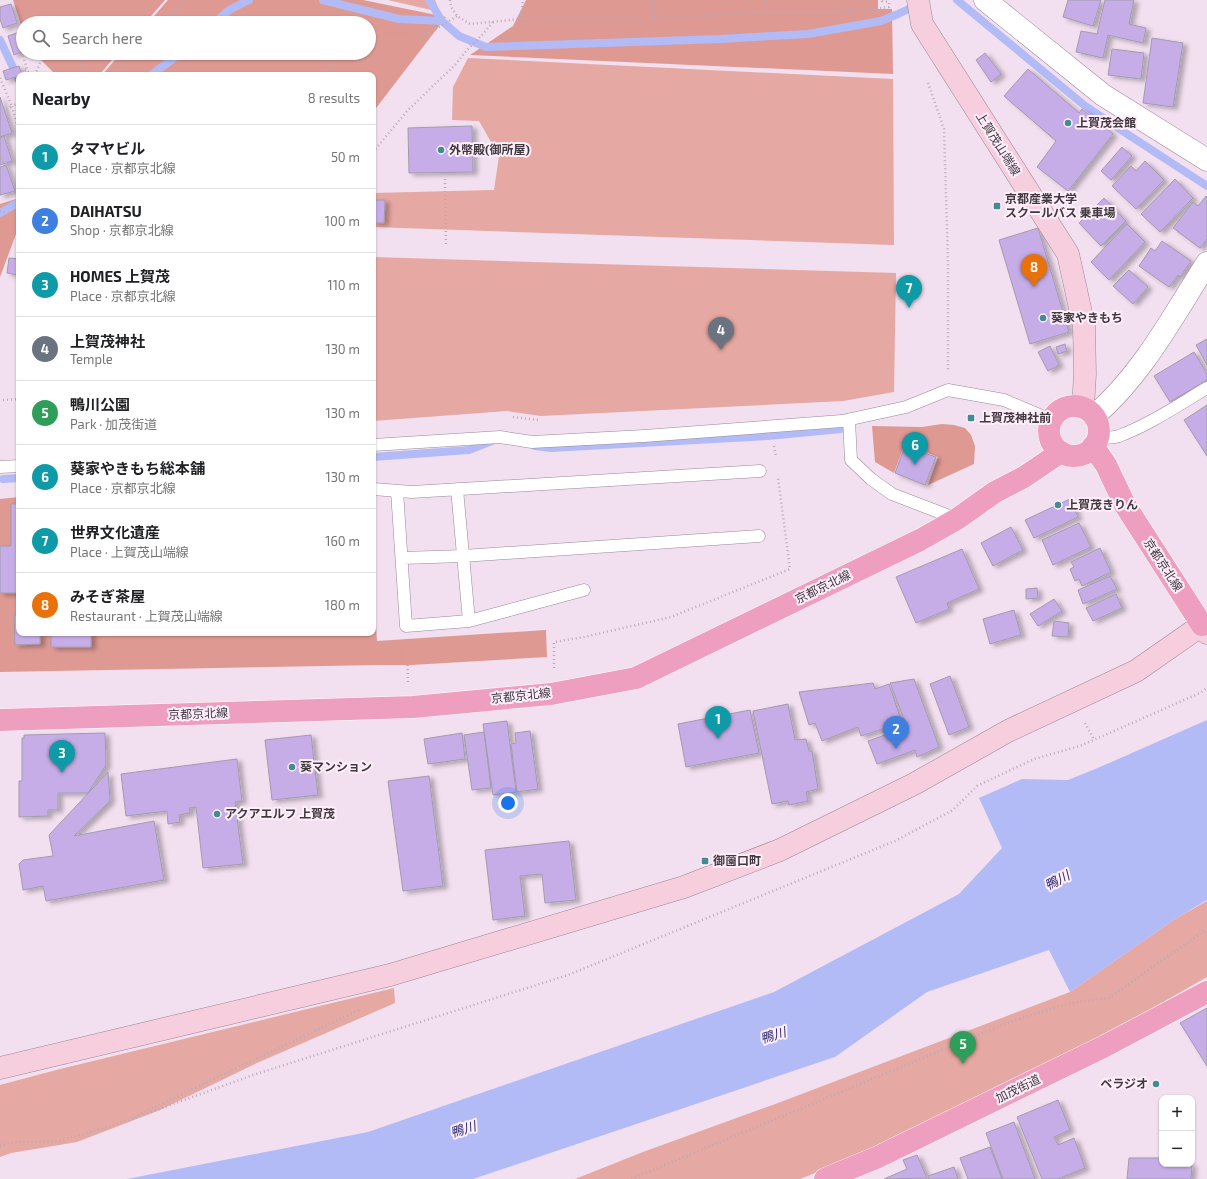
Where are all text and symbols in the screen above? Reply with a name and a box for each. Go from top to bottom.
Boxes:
search box [16,16,376,60]
icon: search [30,27,52,49]
text: Search here [62,29,143,47]
text: Nearby [32,88,90,108]
text: 8 results [308,90,360,106]
street label: 上賀茂山端線 [974,109,1024,178]
place label: 上賀茂会館 [1076,115,1136,129]
marker: 上賀茂会館 [1063,118,1073,128]
text: タマヤビル [70,139,145,157]
place label: 外幣殿(御所屋) [449,142,530,156]
marker: 外幣殿(御所屋) [436,145,446,155]
text: 1 [42,149,48,165]
text: 50 m [331,149,360,165]
text: Place · 京都京北線 [70,160,176,176]
place label: 京都産業大学 スクールバス 乗車場 [1005,191,1116,219]
marker: 京都産業大学 スクールバス 乗車場 [992,201,1002,211]
text: DAIHATSU [70,202,142,220]
text: 2 [41,213,49,229]
text: 100 m [325,213,360,229]
text: Shop · 京都京北線 [70,222,174,238]
pin: 8 [1021,254,1047,287]
text: HOMES 上賀茂 [70,267,170,285]
pin: 7 [896,275,922,308]
text: 3 [41,277,49,293]
text: 110 m [328,277,360,293]
text: Place · 京都京北線 [70,288,176,304]
place label: 葵家やきもち [1051,310,1123,324]
marker: 葵家やきもち [1038,313,1048,323]
pin: 4 [708,317,734,350]
text: 上賀茂神社 [70,332,145,350]
text: 4 [41,341,49,357]
text: 130 m [325,341,360,357]
text: Temple [70,351,113,367]
text: 鴨川公園 [70,395,130,413]
text: 5 [41,405,49,421]
text: 130 m [325,405,360,421]
place label: 上賀茂神社前 [979,410,1051,424]
marker: 上賀茂神社前 [966,413,976,423]
text: Park · 加茂街道 [70,416,157,432]
pin: 6 [902,432,928,465]
text: 葵家やきもち総本舗 [70,459,205,477]
text: 6 [41,469,49,485]
text: 130 m [325,469,360,485]
text: Place · 京都京北線 [70,480,176,496]
place label: 上賀茂きりん [1066,497,1138,511]
marker: 上賀茂きりん [1053,500,1063,510]
text: 世界文化遺産 [70,523,160,541]
text: 7 [42,533,48,549]
text: 160 m [325,533,360,549]
street label: 京都京北線 [1142,535,1186,593]
text: Place · 上賀茂山端線 [70,544,189,560]
street label: 京都京北線 [793,567,853,606]
text: みそぎ茶屋 [70,587,145,605]
text: 8 [41,597,49,613]
text: 180 m [325,597,360,613]
text: Restaurant · 上賀茂山端線 [70,608,223,624]
street label: 京都京北線 [490,685,551,705]
street label: 京都京北線 [168,705,228,721]
pin: 1 [705,706,731,739]
pin: 2 [883,716,909,749]
pin: 3 [49,740,75,773]
place label: 葵マンション [300,759,372,773]
marker: 葵マンション [287,762,297,772]
your location [498,793,518,813]
place label: アクアエルフ 上賀茂 [225,806,335,820]
marker: アクアエルフ 上賀茂 [212,809,222,819]
place label: 御薗口町 [713,853,761,867]
marker: 御薗口町 [700,856,710,866]
water label: 鴨川 [1042,866,1074,893]
water label: 鴨川 [758,1023,790,1046]
pin: 5 [950,1031,976,1064]
street label: 加茂街道 [993,1071,1042,1105]
place label: ベラジオ [1100,1076,1148,1090]
marker: ベラジオ [1151,1079,1161,1089]
map controls [1159,1095,1195,1167]
button: + [1159,1095,1195,1131]
water label: 鴨川 [448,1117,480,1140]
button: − [1159,1131,1195,1167]

